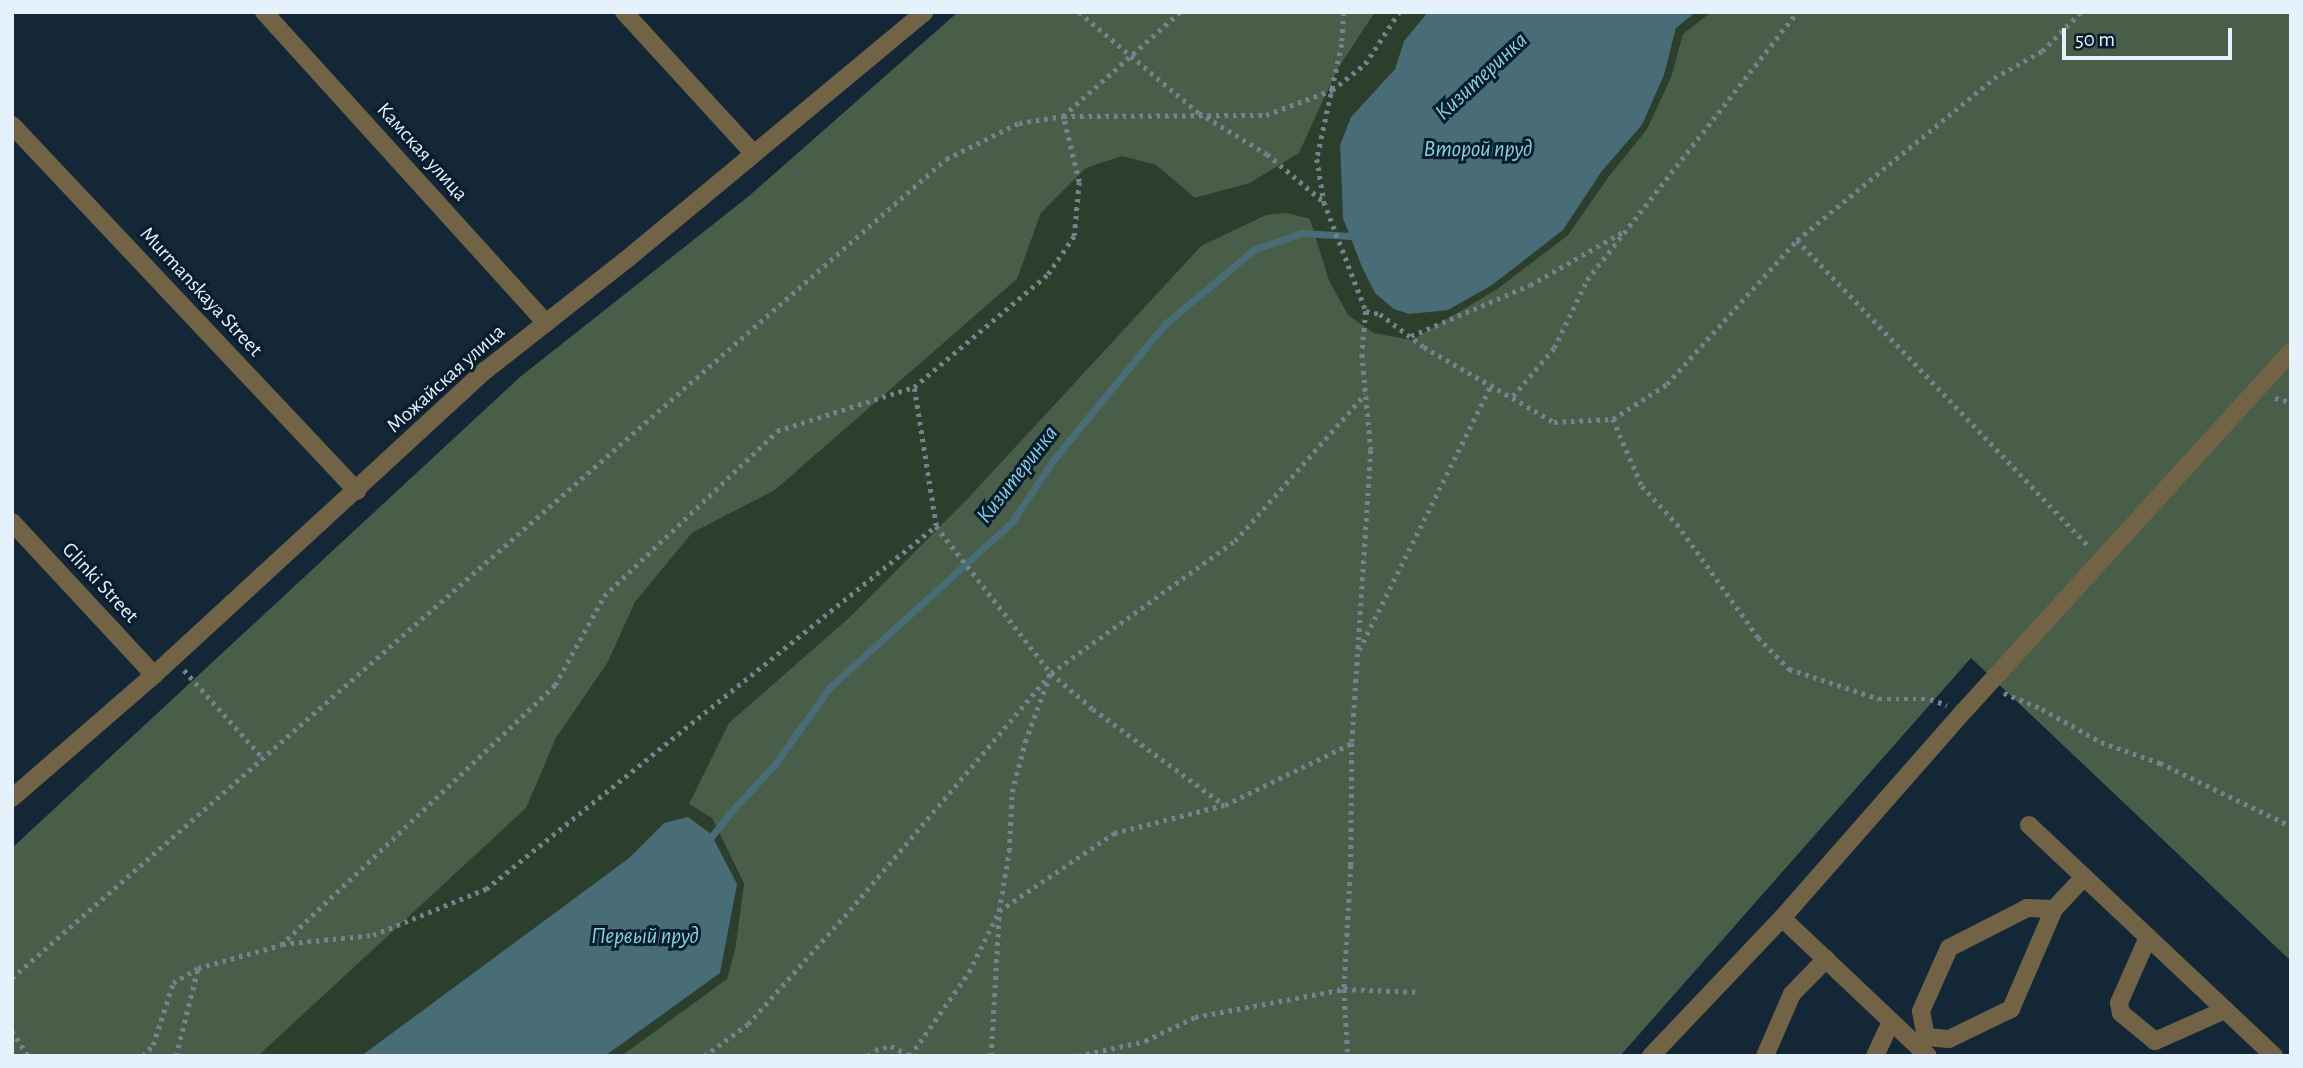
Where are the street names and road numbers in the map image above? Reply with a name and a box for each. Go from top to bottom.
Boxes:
street label: Камская улица [371,97,473,207]
street label: Murmanskaya Street [134,222,268,362]
street label: Можайская улица [382,319,510,439]
street label: Glinki Street [56,537,144,629]

